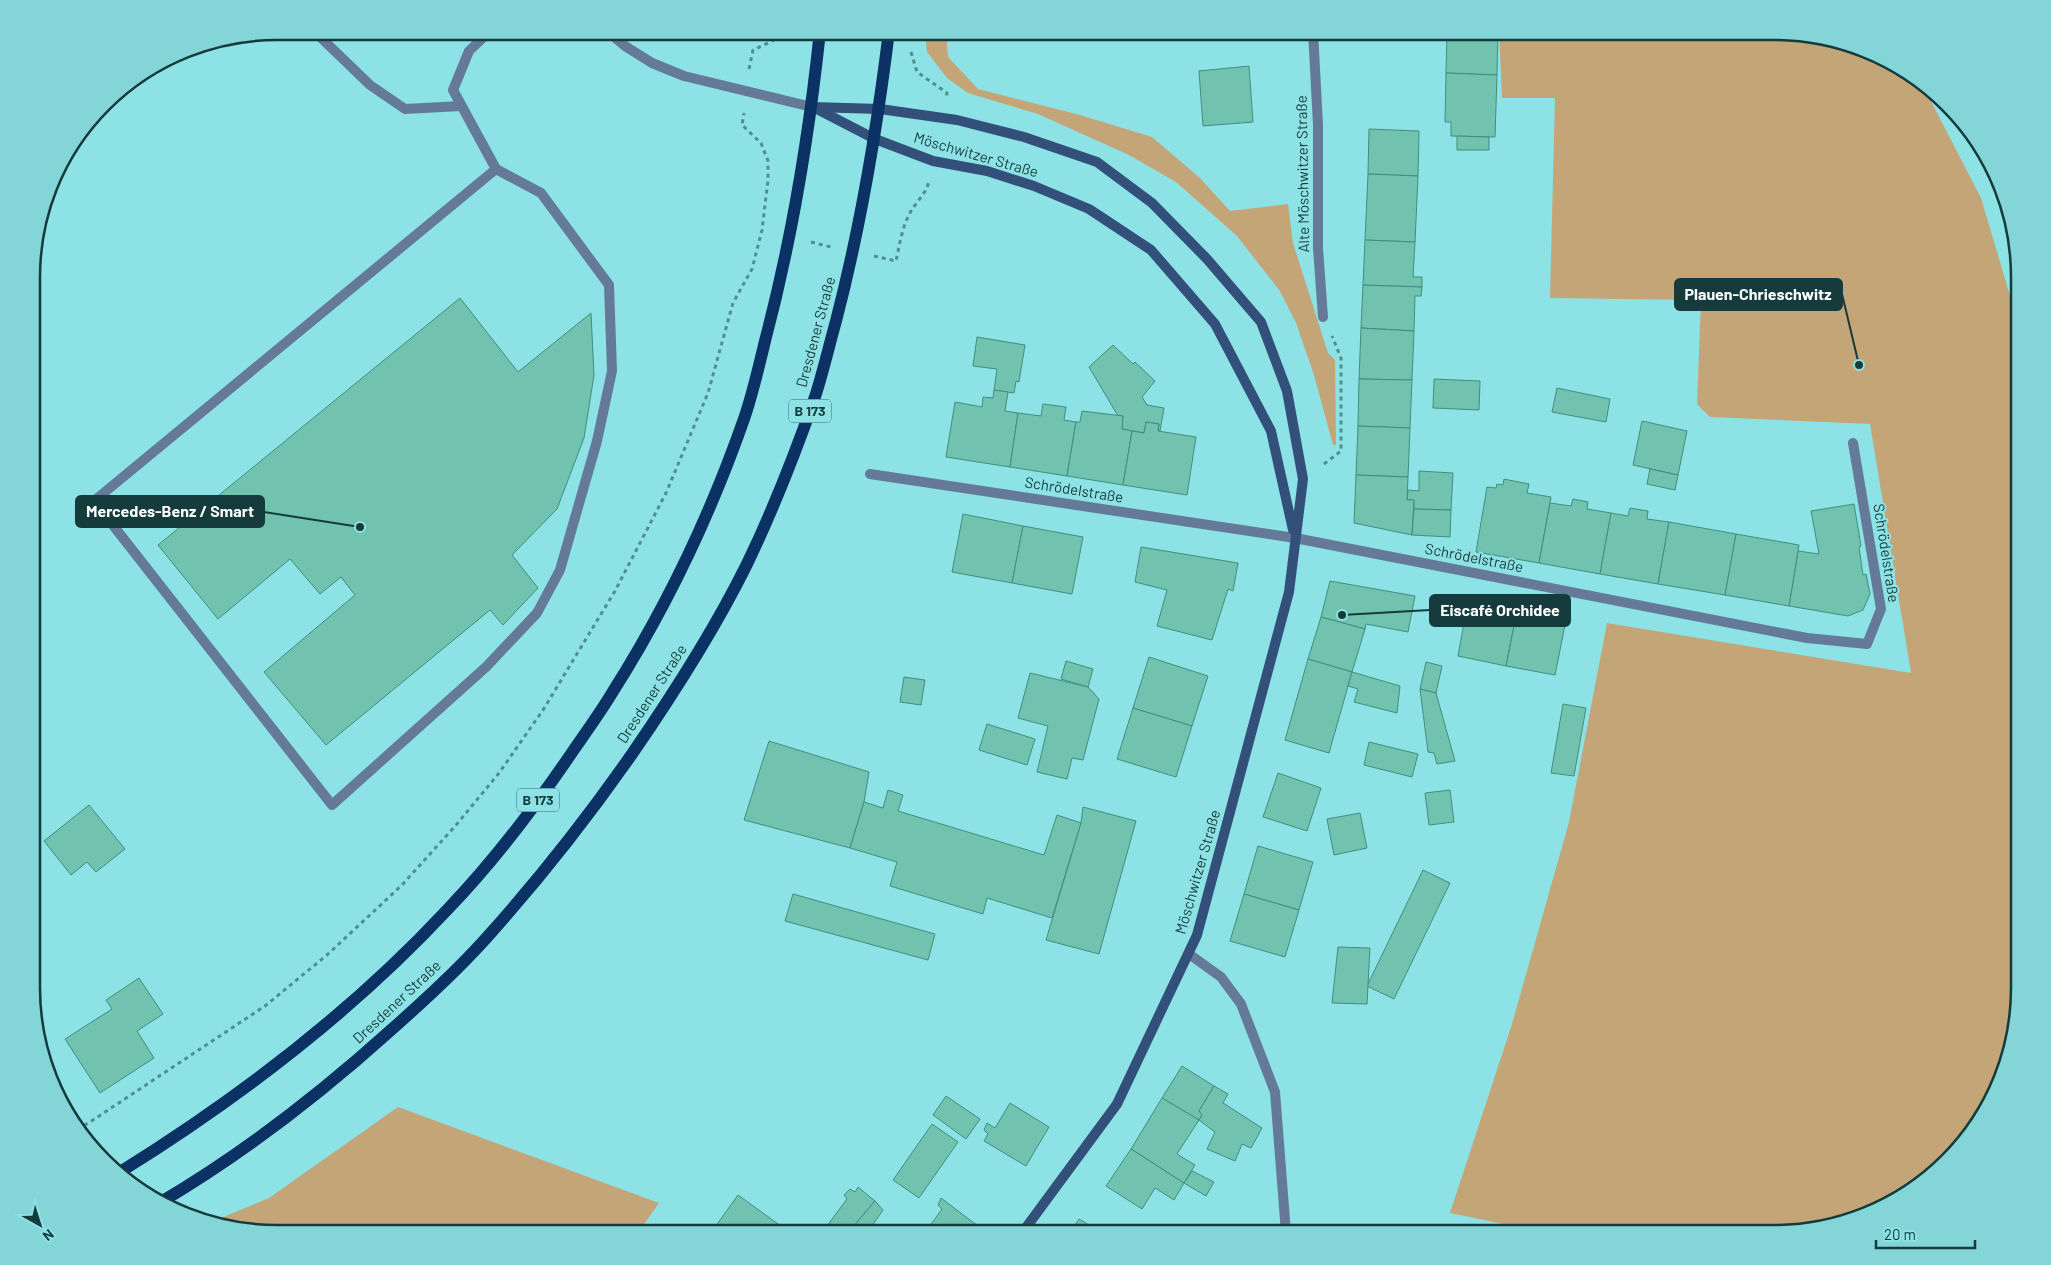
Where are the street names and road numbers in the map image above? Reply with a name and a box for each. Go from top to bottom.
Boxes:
street label: Alte Möschwitzer Straße [1292,95,1312,253]
street label: Möschwitzer Straße [912,128,1041,180]
street label: Dresdener Straße [792,274,838,389]
road number: B 173 [789,400,831,422]
street label: Schrödelstraße [1023,472,1125,506]
street label: Schrödelstraße [1870,502,1904,604]
street label: Schrödelstraße [1423,539,1525,575]
street label: Dresdener Straße [613,641,690,746]
road number: B 173 [517,788,559,812]
street label: Möschwitzer Straße [1171,807,1223,936]
street label: Dresdener Straße [348,956,444,1047]

